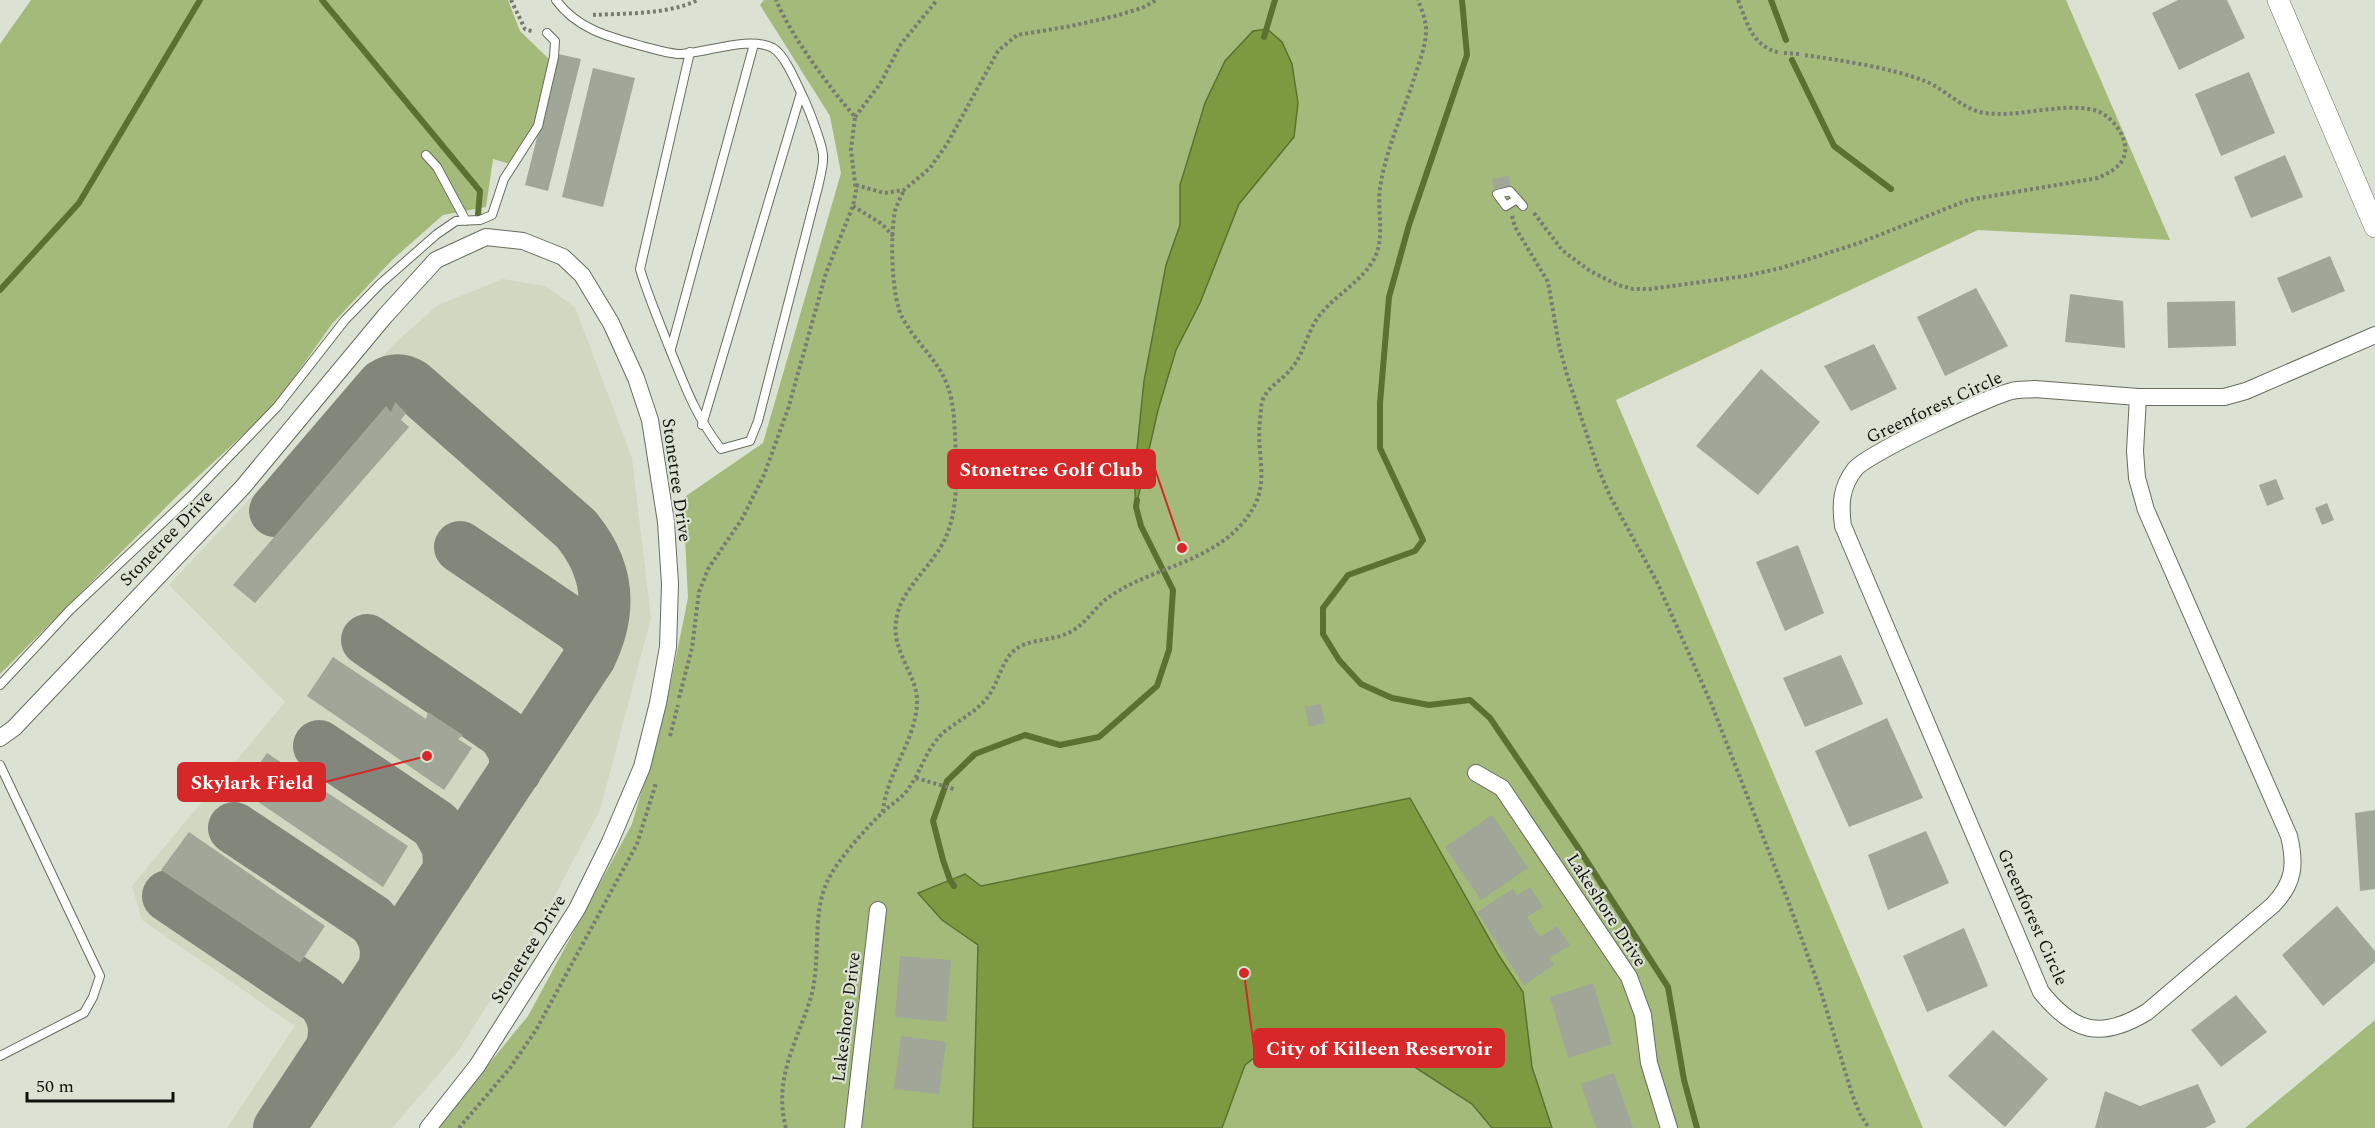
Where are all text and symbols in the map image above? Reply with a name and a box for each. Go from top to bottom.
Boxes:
street label: Greenforest Circle [1862,364,2007,451]
street label: Stonetree Drive [654,416,699,544]
callout: Stonetree Golf Club [948,450,1155,488]
text: Stonetree Golf Club [959,455,1143,485]
street label: Stonetree Drive [113,484,219,593]
callout: Skylark Field [178,763,325,801]
text: Skylark Field [191,768,314,798]
street label: Greenforest Circle [1990,844,2075,990]
street label: Lakeshore Drive [1560,848,1654,973]
street label: Stonetree Drive [484,889,573,1009]
street label: Lakeshore Drive [825,950,868,1084]
callout: City of Killeen Reservoir [1254,1029,1504,1067]
text: City of Killeen Reservoir [1266,1034,1492,1064]
scale bar [27,1065,172,1103]
text: 50 m [36,1073,74,1100]

